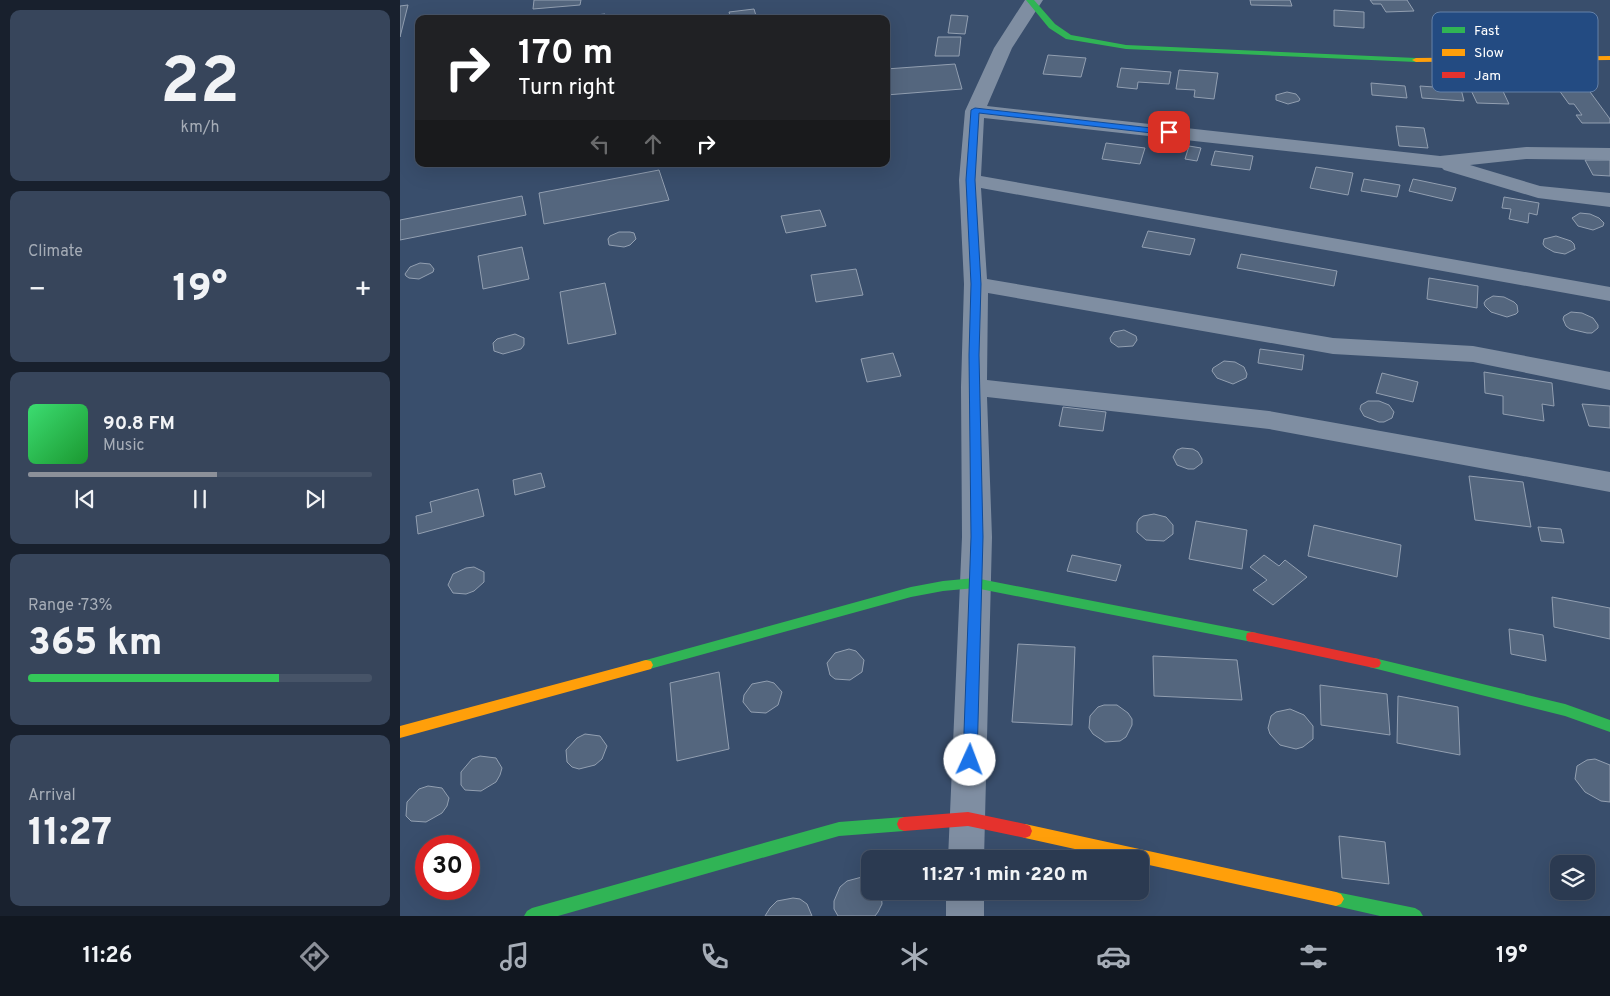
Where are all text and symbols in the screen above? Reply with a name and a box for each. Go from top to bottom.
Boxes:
legend [1432,12,1598,92]
text: Fast [1474,23,1500,40]
text: 170 m [518,32,613,76]
icon: right [435,35,500,100]
text: 22 [160,44,240,126]
text: Slow [1474,45,1504,62]
text: Jam [1474,68,1501,85]
text: Turn right [518,75,615,102]
pin [1148,111,1190,153]
text: km/h [181,118,219,138]
icon: arrive [1155,118,1183,146]
icon: left [586,130,614,158]
icon: ahead [639,130,667,158]
icon: right [692,130,720,158]
text: Climate [28,242,83,262]
text: 19° [172,266,228,315]
text: − [28,273,46,309]
text: + [354,273,372,309]
text: 90.8 FM [103,412,175,436]
text: Music [103,436,144,456]
icon: previous [71,485,99,513]
icon: pause [186,485,214,513]
icon: next [301,485,329,513]
text: Range · 73% [28,596,112,616]
text: 365 km [28,620,162,669]
position arrow [943,733,995,785]
text: Arrival [28,786,76,806]
text: 11:27 [28,810,112,859]
speed limit sign: 30 [415,835,480,900]
map controls [1550,855,1595,900]
button: layers [1550,855,1595,900]
text: 11:27 · 1 min · 220 m [922,863,1088,887]
icon: directions [297,939,332,974]
icon: music [497,939,532,974]
icon: phone [697,939,732,974]
icon: climate [897,939,932,974]
icon: car [1096,939,1131,974]
icon: filters [1296,939,1331,974]
text: 11:26 [82,943,132,970]
text: 19° [1496,943,1528,970]

